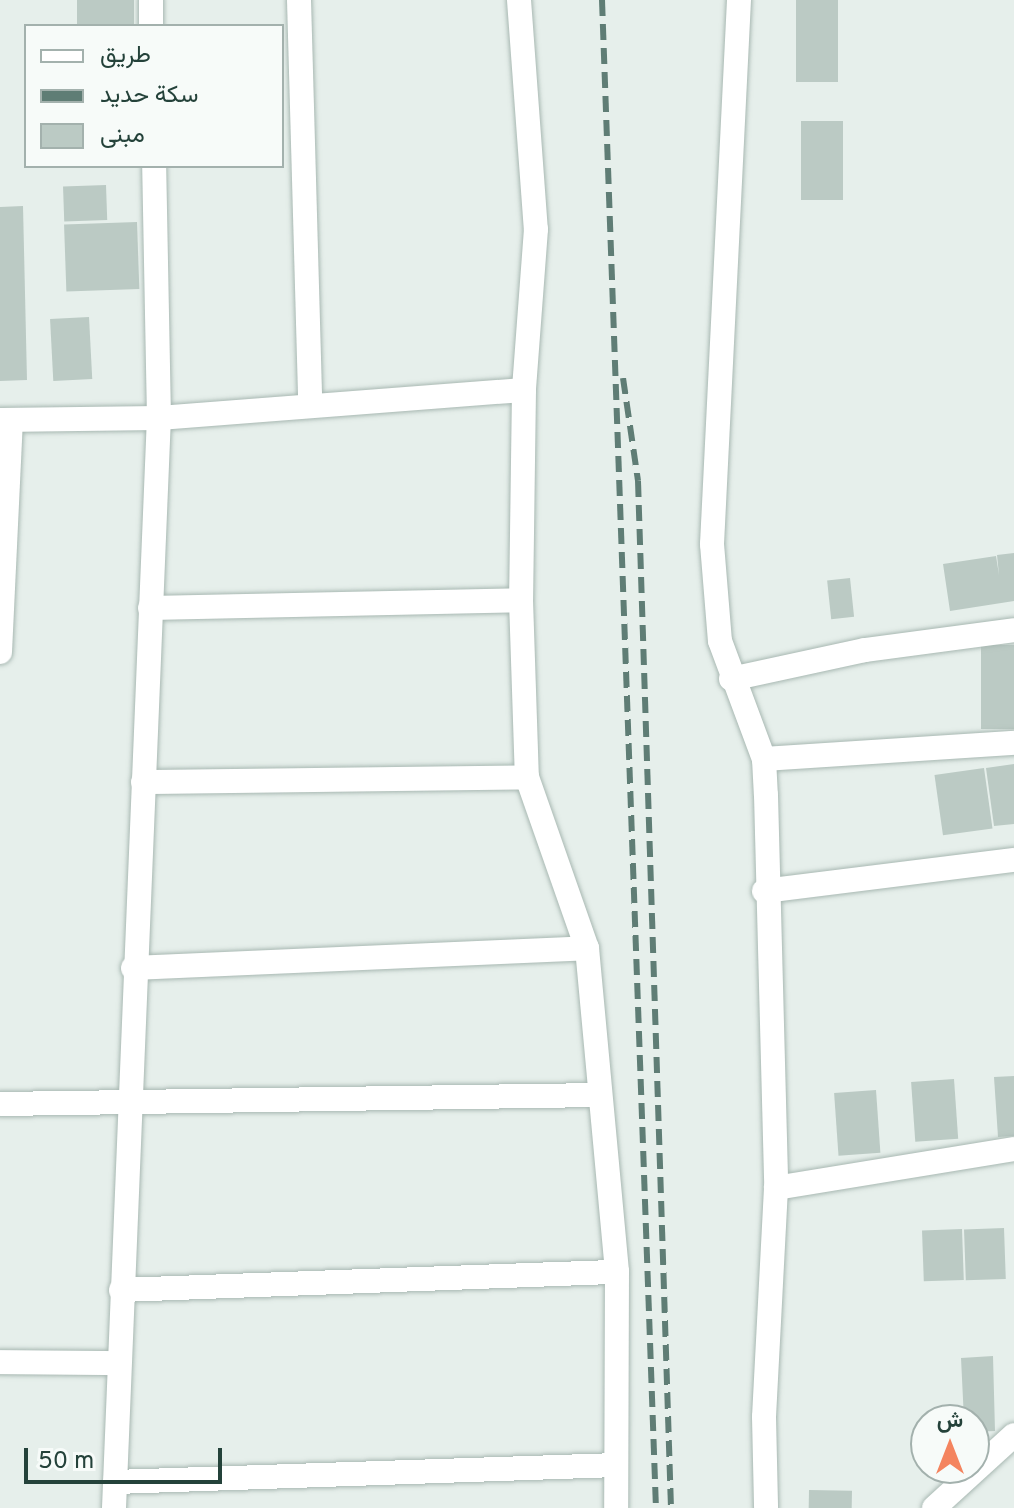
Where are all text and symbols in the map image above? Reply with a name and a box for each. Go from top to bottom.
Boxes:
legend [24,24,284,168]
text: طريق [100,41,151,71]
text: سكة حديد [100,81,198,111]
text: مبنى [100,121,145,151]
north arrow [910,1404,990,1484]
text: ش [937,1408,963,1435]
scale bar [28,1432,226,1482]
text: 50 m [38,1447,94,1477]

